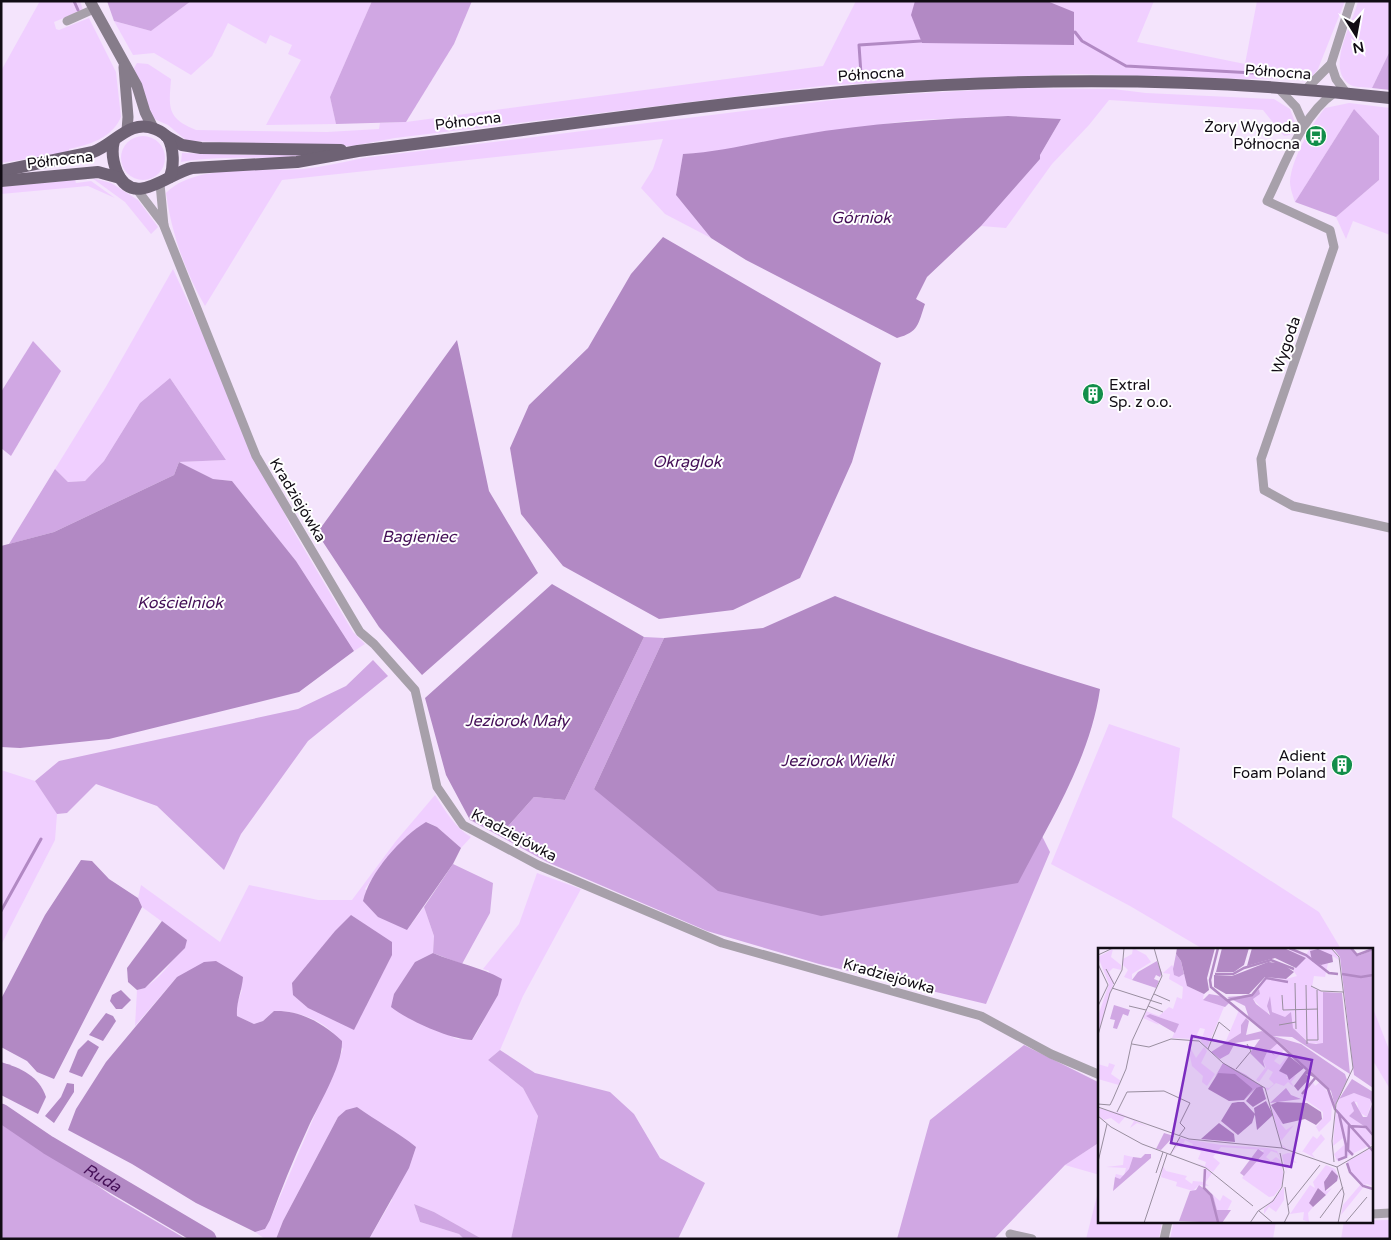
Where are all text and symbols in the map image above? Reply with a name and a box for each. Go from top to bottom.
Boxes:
north arrow [1331,10,1381,60]
text: N [1351,38,1366,57]
street label: Północna [1244,61,1312,83]
street label: Północna [837,63,905,85]
street label: Północna [434,108,502,134]
place label: Żory Wygoda Północna [1204,118,1300,153]
bus stop icon: Żory Wygoda Północna [1304,124,1328,148]
street label: Północna [26,148,94,172]
water label: Górniok [831,208,892,228]
street label: Wygoda [1268,314,1304,376]
place label: Extral Sp. z o.o. [1109,376,1172,411]
building icon: Extral Sp. z o.o. [1081,382,1105,406]
water label: Okrąglok [652,452,723,472]
street label: Kradziejówka [266,455,330,545]
water label: Bagieniec [382,527,458,547]
water label: Kościelniok [137,593,224,613]
water label: Jeziorok Mały [465,711,571,731]
place label: Adient Foam Poland [1233,747,1326,782]
water label: Jeziorok Wielki [781,751,895,771]
building icon: Adient Foam Poland [1330,753,1354,777]
street label: Kradziejówka [468,805,560,865]
inset map [1098,948,1374,1222]
street label: Kradziejówka [841,954,937,998]
water label: Ruda [79,1159,125,1197]

